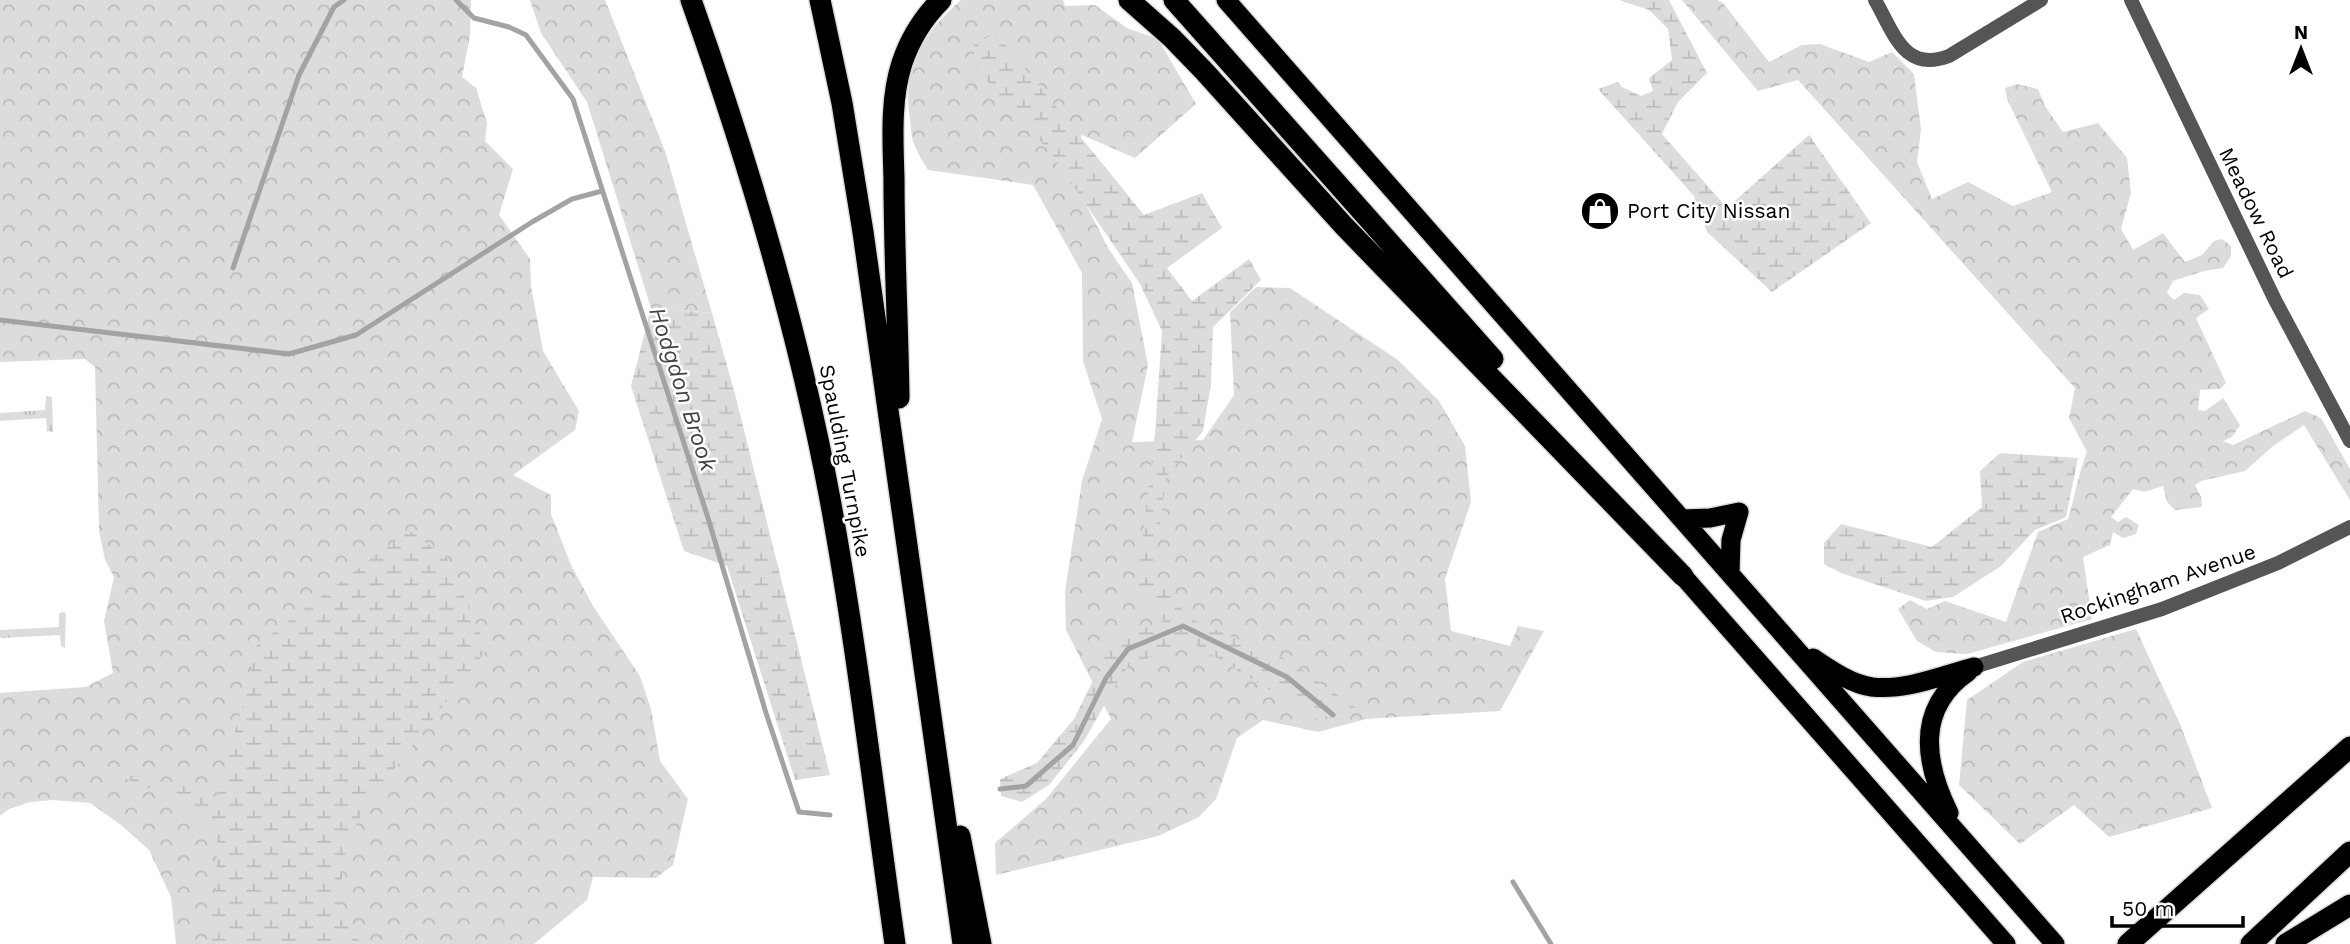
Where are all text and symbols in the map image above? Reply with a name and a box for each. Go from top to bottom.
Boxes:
north arrow [2266,14,2336,84]
text: N [2294,21,2308,44]
street label: Meadow Road [2214,143,2299,282]
shop icon: Port City Nissan [1579,190,1621,232]
place label: Port City Nissan [1627,198,1790,223]
water label: Hodgdon Brook [643,304,722,476]
street label: Spaulding Turnpike [815,363,876,559]
street label: Rockingham Avenue [2057,538,2259,629]
scale bar [2112,884,2243,928]
text: 50 m [2122,896,2174,921]

